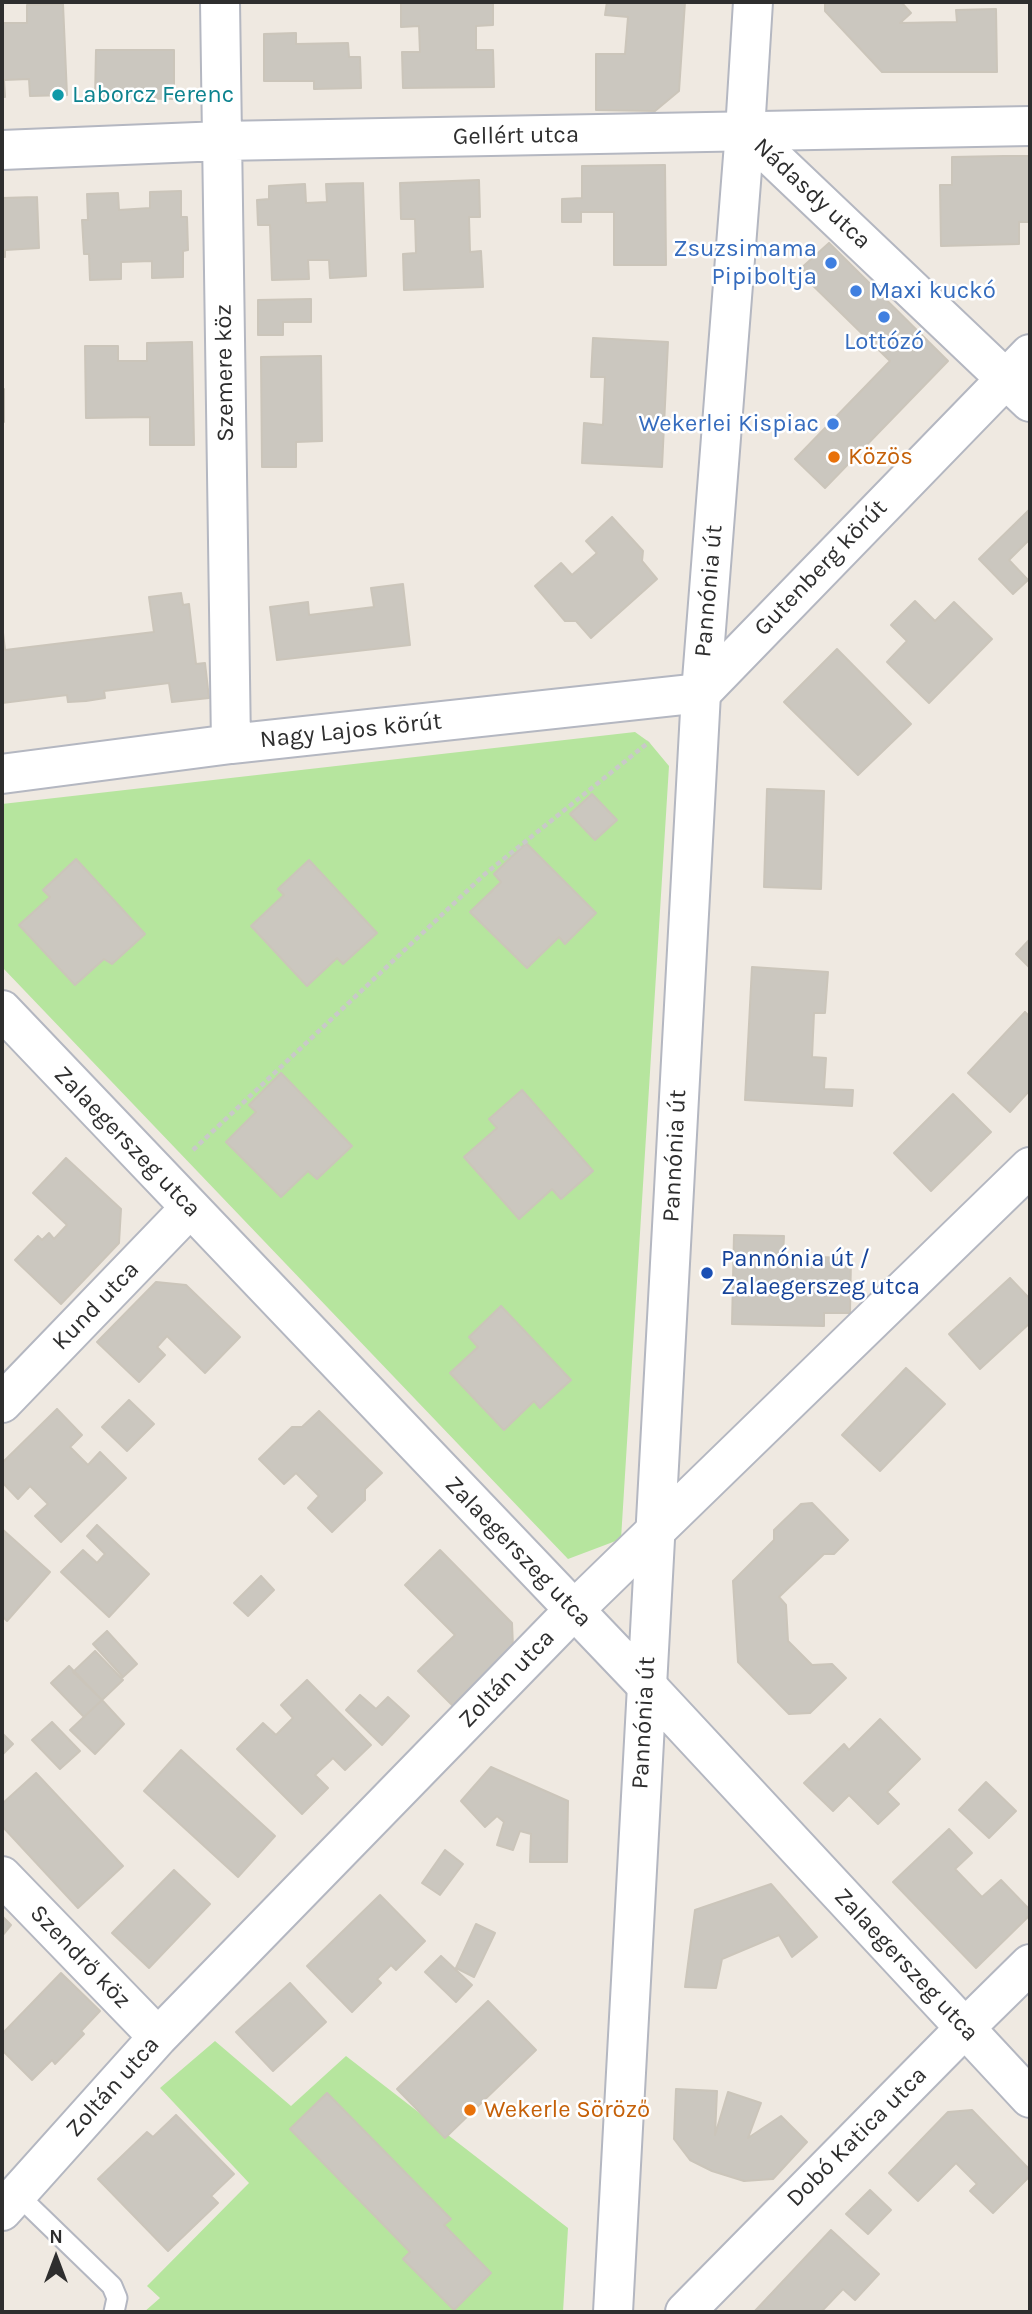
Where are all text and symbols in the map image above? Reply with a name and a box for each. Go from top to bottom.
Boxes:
place label: Laborcz Ferenc [72,81,234,109]
marker: Laborcz Ferenc [50,87,66,103]
street label: Gellért utca [453,121,579,151]
street label: Nádasdy utca [747,132,877,256]
place label: Zsuzsimama Pipiboltja [673,235,817,291]
marker: Zsuzsimama Pipiboltja [823,255,839,271]
place label: Maxi kuckó [870,277,996,305]
marker: Maxi kuckó [848,283,864,299]
street label: Szemere köz [209,304,241,442]
marker: Lottózó [876,309,892,325]
place label: Lottózó [844,328,924,356]
place label: Wekerlei Kispiac [638,410,819,438]
marker: Wekerlei Kispiac [825,416,841,432]
place label: Közös [848,443,913,471]
marker: Közös [826,449,842,465]
street label: Gutenberg körút [749,494,893,642]
street label: Pannónia út [689,524,729,658]
street label: Nagy Lajos körút [259,707,443,755]
street label: Zalaegerszeg utca [48,1060,206,1224]
street label: Pannónia út [657,1089,693,1223]
place label: Pannónia út / Zalaegerszeg utca [721,1245,920,1301]
street label: Kund utca [47,1255,145,1357]
marker: Pannónia út / Zalaegerszeg utca [699,1265,715,1281]
street label: Zalaegerszeg utca [439,1470,597,1634]
street label: Zoltán utca [453,1624,561,1734]
street label: Pannónia út [626,1656,662,1790]
street label: Zalaegerszeg utca [828,1882,984,2048]
street label: Szendrő köz [24,1899,136,2015]
street label: Zoltán utca [60,2031,166,2143]
street label: Dobó Katica utca [781,2061,933,2213]
place label: Wekerle Söröző [484,2096,650,2124]
marker: Wekerle Söröző [462,2102,478,2118]
north arrow [21,2223,91,2293]
text: N [49,2226,63,2248]

